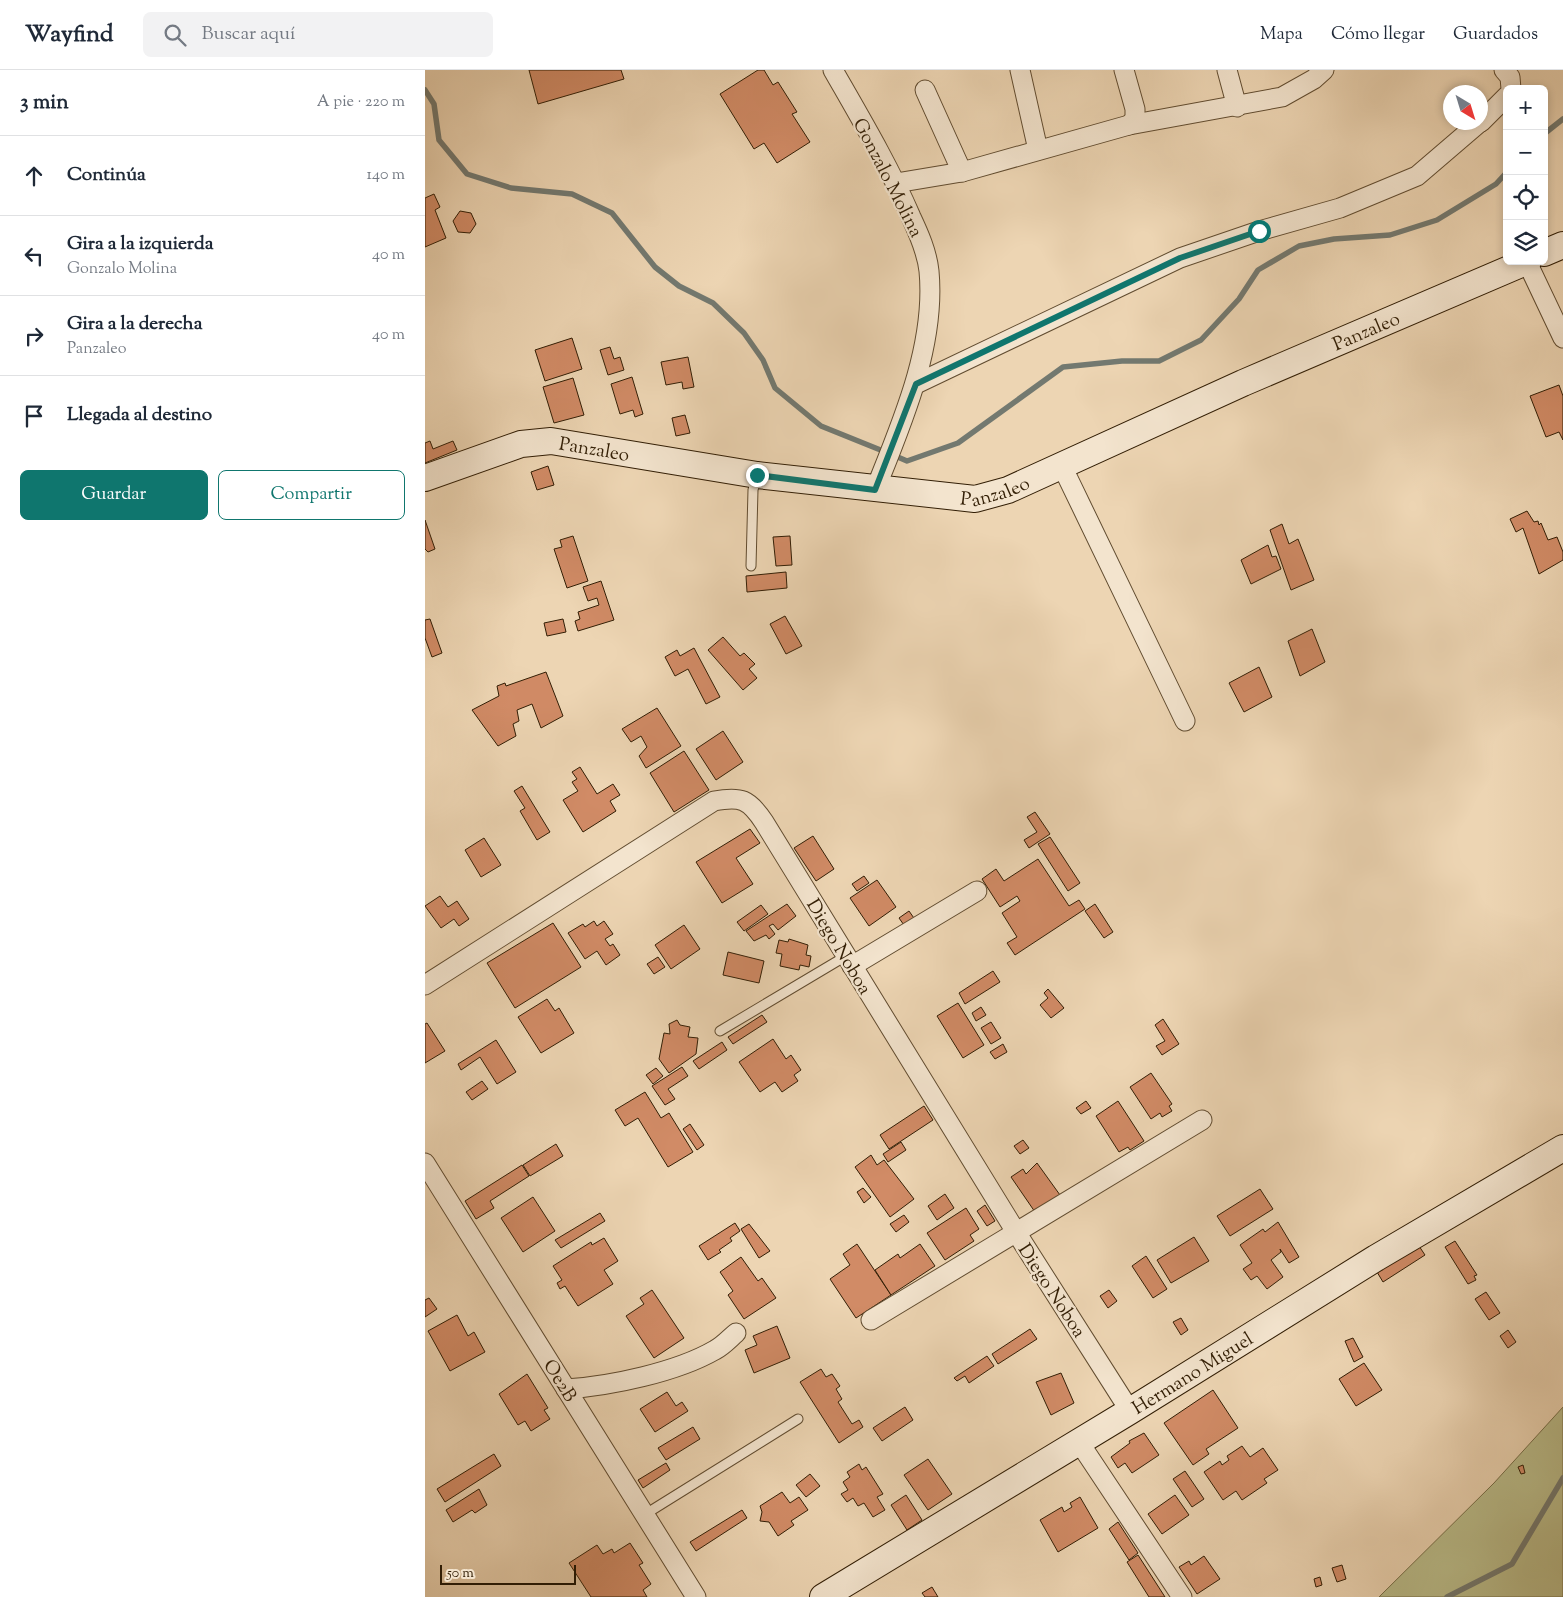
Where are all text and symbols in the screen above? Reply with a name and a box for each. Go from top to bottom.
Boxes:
search box [143,12,493,57]
text: Wayfind [25,18,113,52]
icon: search [161,21,189,49]
text: Buscar aquí [201,21,295,48]
text: Mapa [1260,22,1303,48]
text: Cómo llegar [1331,22,1425,48]
text: Guardados [1453,22,1538,48]
north arrow [1443,85,1488,130]
map controls [1503,85,1548,265]
button: + [1503,85,1548,130]
text: 3 min [20,88,69,118]
text: A pie · 220 m [317,91,405,114]
street label: Gonzalo Molina [845,114,929,243]
button: − [1503,130,1548,175]
icon: ahead [20,162,48,190]
text: Continúa [67,162,146,189]
text: 140 m [367,164,405,187]
button: locate [1503,175,1548,220]
route start [1248,220,1271,243]
button: layers [1503,220,1548,265]
text: Gira a la izquierda [67,231,213,258]
icon: left [20,242,48,270]
text: 40 m [372,244,405,267]
text: Gonzalo Molina [67,258,177,281]
street label: Panzaleo [1329,306,1405,359]
text: Gira a la derecha [67,311,202,338]
icon: right [20,322,48,350]
text: 40 m [372,324,405,347]
text: Panzaleo [67,338,127,361]
icon: arrive [20,402,48,430]
text: Llegada al destino [67,402,212,429]
street label: Panzaleo [557,432,631,470]
route end [746,464,769,487]
button: Guardar [20,470,208,520]
button: Compartir [218,470,405,520]
street label: Panzaleo [959,471,1035,515]
street label: Diego Noboa [799,894,877,1001]
street label: Diego Noboa [1010,1239,1092,1344]
street label: Hermano Miguel [1128,1327,1259,1422]
street label: Oe2B [535,1355,582,1408]
scale bar [440,1562,576,1585]
text: 50 m [447,1564,474,1584]

